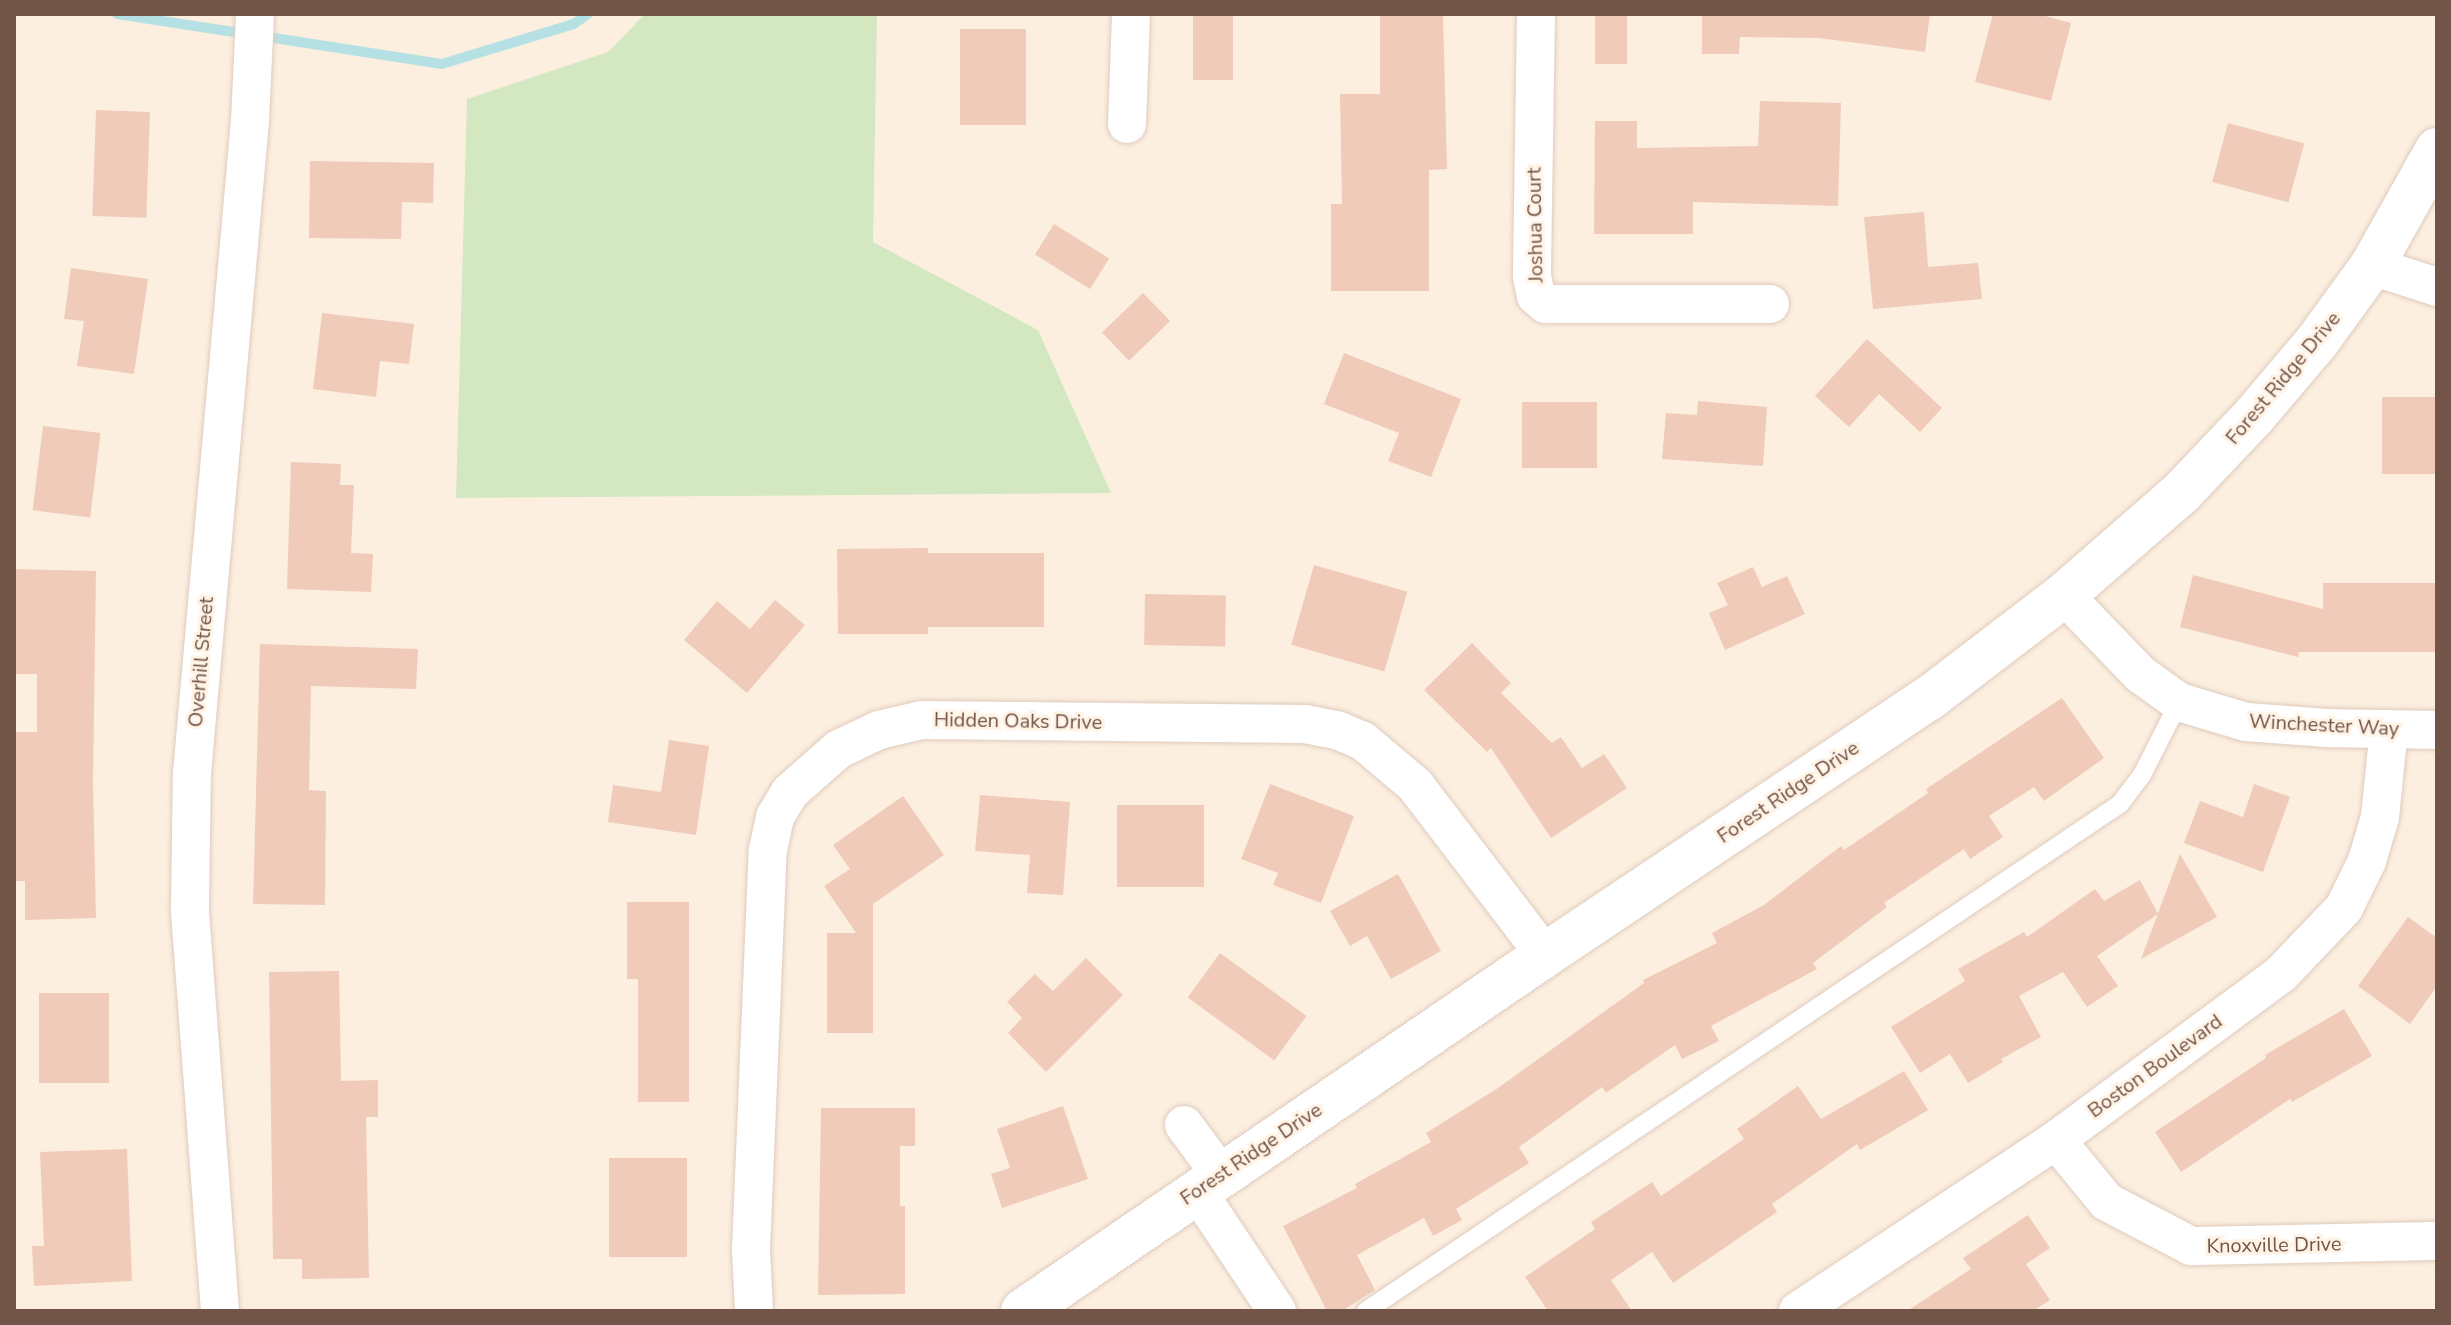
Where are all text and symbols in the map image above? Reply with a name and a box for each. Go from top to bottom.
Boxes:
street label: Joshua Court [1522,167,1548,283]
street label: Forest Ridge Drive [2221,307,2345,449]
street label: Overhill Street [183,596,219,728]
street label: Hidden Oaks Drive [934,708,1102,734]
street label: Winchester Way [2248,709,2400,741]
street label: Forest Ridge Drive [1713,736,1863,848]
street label: Boston Boulevard [2083,1009,2227,1123]
street label: Forest Ridge Drive [1176,1098,1326,1210]
street label: Knoxville Drive [2206,1232,2342,1258]

